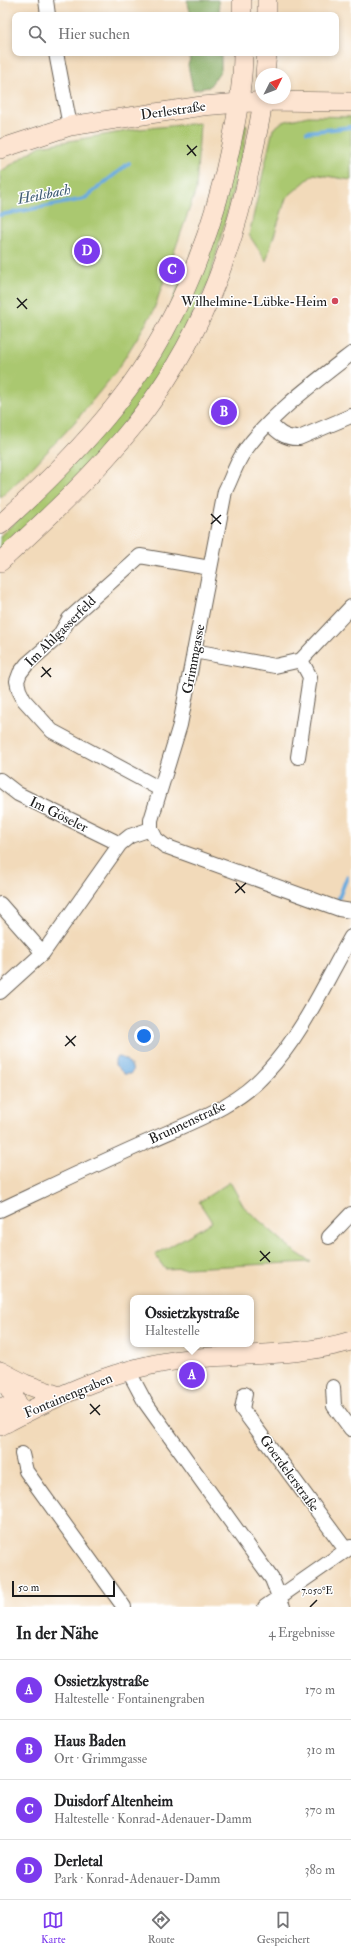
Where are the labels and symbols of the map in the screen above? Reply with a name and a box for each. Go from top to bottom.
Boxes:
north arrow [255,68,291,104]
street label: Derlestraße [139,97,207,123]
water label: Heilsbach [15,180,73,209]
pin: D [74,236,100,266]
pin: C [159,255,185,285]
place label: Wilhelmine-Lübke-Heim [180,293,327,310]
marker: Wilhelmine-Lübke-Heim [330,296,340,306]
pin: B [211,397,237,427]
street label: Im Ahlgasserfeld [21,592,99,670]
street label: Grimmgasse [178,623,209,695]
street label: Im Göseler [27,793,92,836]
your location [134,1026,154,1046]
street label: Brunnenstraße [146,1097,228,1148]
pin: A [179,1360,205,1390]
street label: Fontainengraben [21,1369,115,1422]
street label: Goerdelerstraße [256,1432,323,1515]
scale bar [12,1579,115,1598]
text: 7.050°E [301,1585,333,1597]

